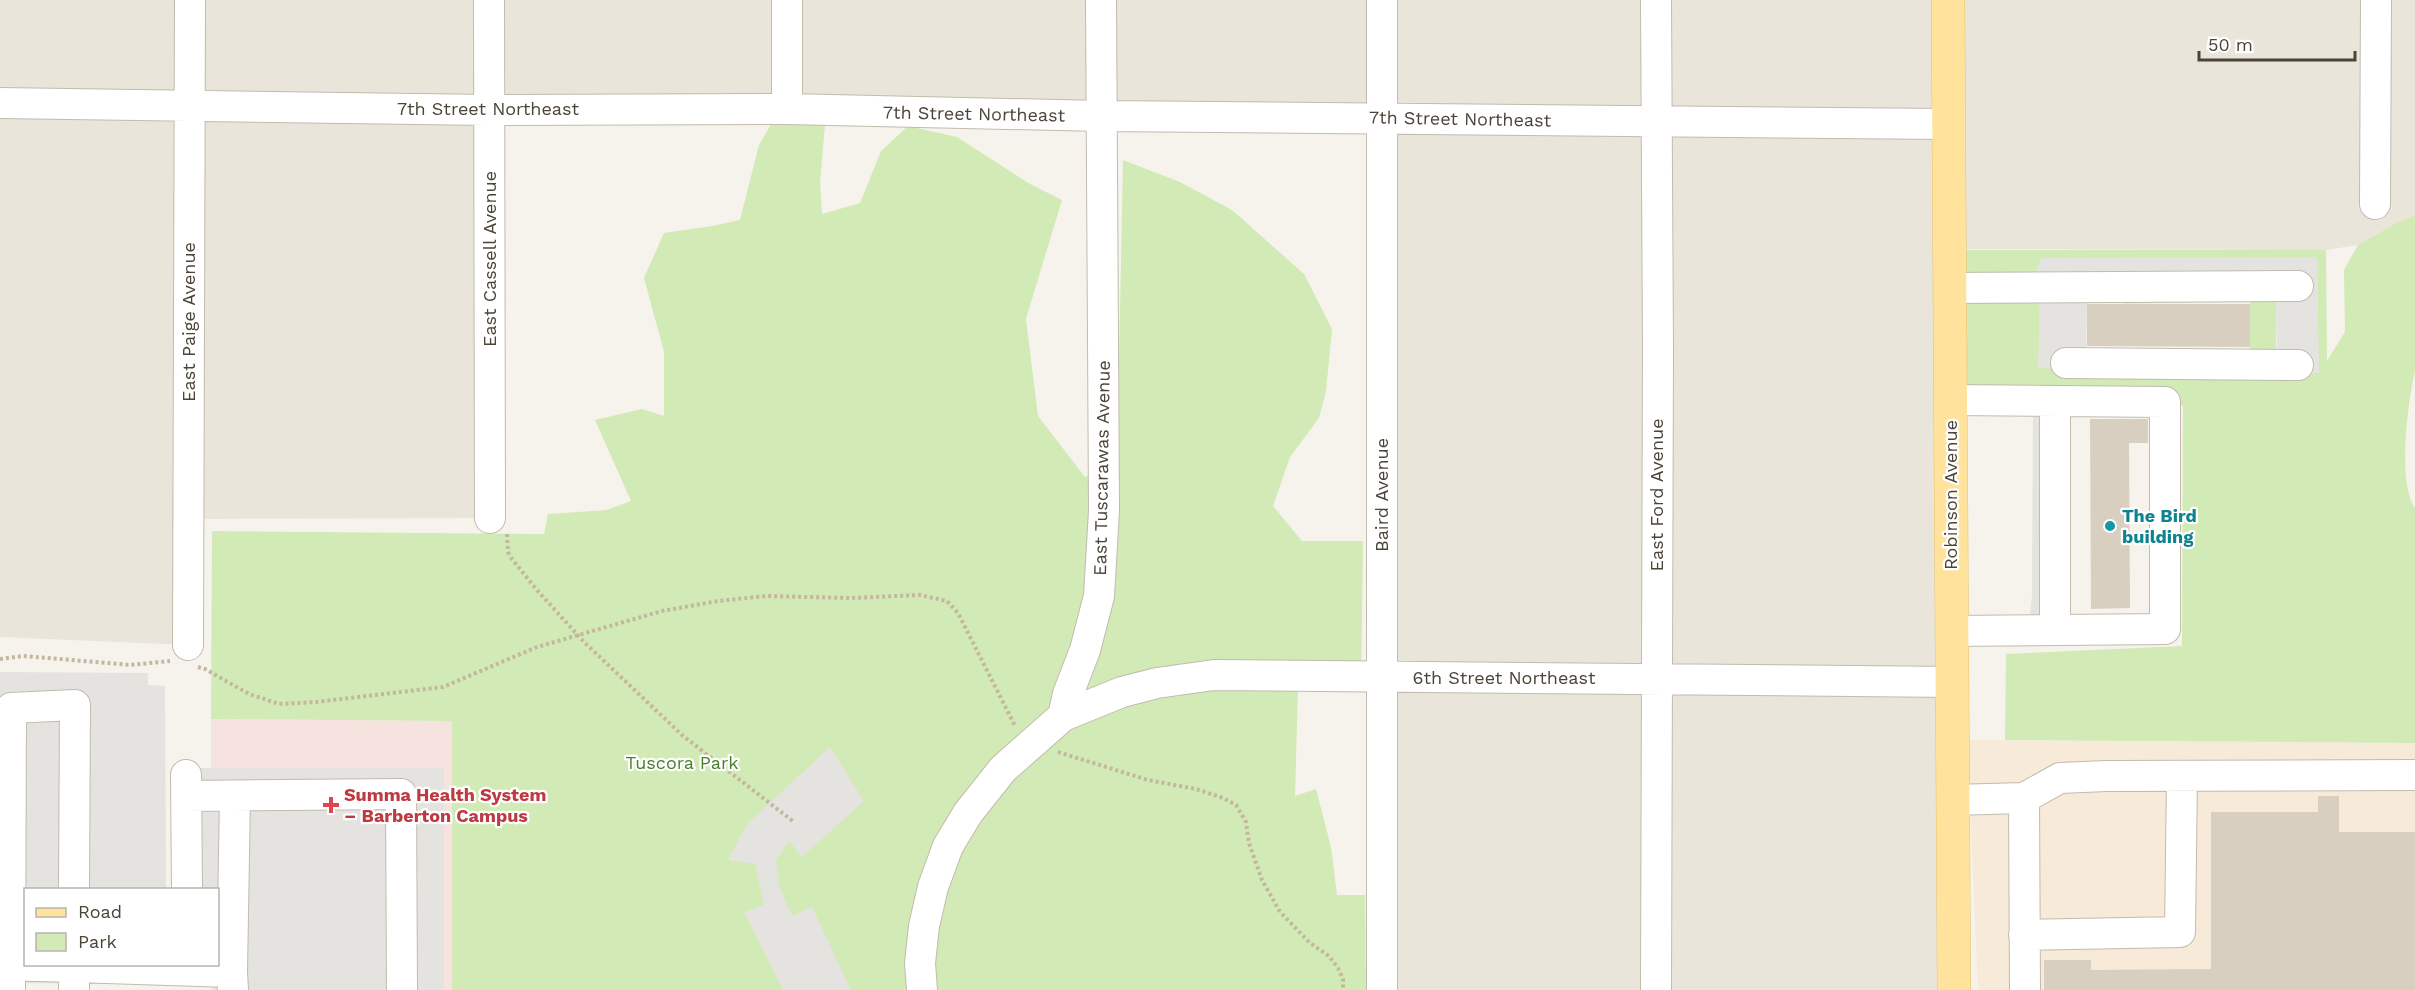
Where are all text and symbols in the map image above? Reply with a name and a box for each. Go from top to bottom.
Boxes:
scale bar [2199,24,2355,62]
text: 50 m [2208,34,2253,55]
street label: 7th Street Northeast [397,98,580,119]
street label: 7th Street Northeast [883,101,1066,126]
street label: 7th Street Northeast [1369,106,1552,131]
street label: East Cassell Avenue [479,171,500,347]
street label: East Paige Avenue [178,242,199,402]
street label: East Tuscarawas Avenue [1089,360,1114,576]
street label: East Ford Avenue [1646,418,1667,572]
street label: Robinson Avenue [1940,420,1961,570]
street label: Baird Avenue [1371,438,1392,552]
place label: The Bird building [2122,505,2197,547]
marker: The Bird building [2103,519,2117,533]
street label: 6th Street Northeast [1412,667,1596,688]
park label: Tuscora Park [626,752,738,773]
place label: Summa Health System – Barberton Campus [344,784,546,826]
marker: Summa Health System – Barberton Campus [322,796,340,814]
legend [24,888,219,966]
text: Road [78,901,122,922]
text: Park [78,931,117,952]

